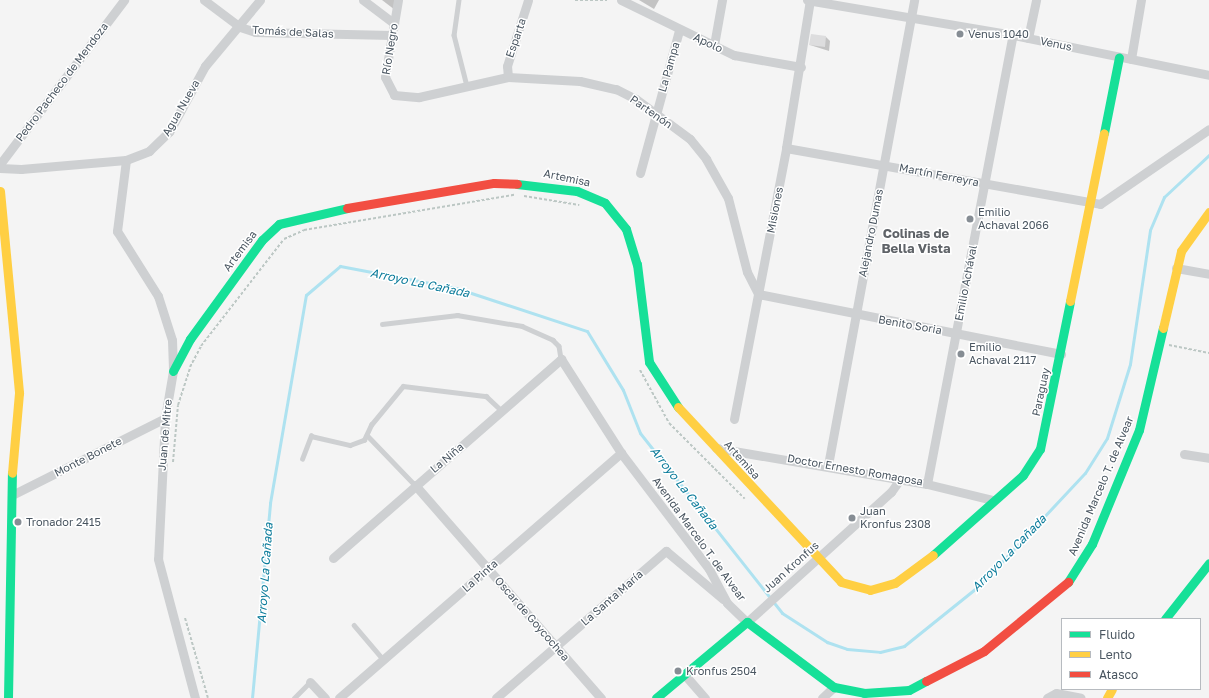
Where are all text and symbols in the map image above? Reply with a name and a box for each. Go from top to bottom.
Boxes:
street label: Esparta [503,17,529,59]
street label: Pedro Pacheco de Mendoza [13,20,111,144]
street label: Río Negro [379,22,401,76]
street label: Tomás de Salas [252,23,334,41]
place label: Venus 1040 [968,27,1029,41]
marker: Venus 1040 [955,29,965,39]
street label: Apolo [691,31,725,55]
street label: Venus [1039,34,1073,54]
street label: La Pampa [656,40,682,94]
street label: Agua Nueva [160,77,202,139]
street label: Partenón [627,93,675,131]
street label: Martín Ferreyra [898,161,980,189]
street label: Artemisa [542,167,592,189]
street label: Misiones [764,186,786,234]
street label: Alejandro Dumas [856,188,886,278]
place label: Emilio Achaval 2066 [978,206,1049,232]
marker: Emilio Achaval 2066 [965,214,975,224]
district label: Colinas de Bella Vista [881,226,951,257]
street label: Artemisa [220,228,260,274]
street label: Emilio Achával [952,244,980,322]
water label: Arroyo La Cañada [369,265,471,301]
street label: Benito Soria [877,313,943,337]
place label: Emilio Achaval 2117 [969,341,1036,367]
marker: Emilio Achaval 2117 [956,349,966,359]
street label: Paraguay [1029,367,1053,417]
street label: Juan de Mitre [155,399,175,471]
street label: Avenida Marcelo T. de Alvear [1066,414,1136,558]
street label: Monte Bonete [52,434,124,480]
street label: Artemisa [721,438,763,482]
street label: La Niña [428,440,466,476]
water label: Arroyo La Cañada [647,444,721,532]
street label: Doctor Ernesto Romagosa [786,452,924,488]
street label: Avenida Marcelo T. de Alvear [650,474,748,604]
place label: Juan Kronfus 2308 [860,505,931,531]
water label: Arroyo La Cañada [969,512,1049,594]
marker: Juan Kronfus 2308 [847,513,857,523]
place label: Tronador 2415 [26,515,101,529]
marker: Tronador 2415 [13,517,23,527]
water label: Arroyo La Cañada [254,522,276,624]
street label: Juan Kronfus [761,539,821,595]
street label: La Pinta [460,557,500,595]
street label: La Santa María [578,568,646,628]
street label: Oscar de Goycochea [492,574,572,664]
legend [1061,618,1201,690]
text: Fluido [1099,627,1135,642]
text: Lento [1099,647,1132,662]
place label: Kronfus 2504 [686,664,757,678]
marker: Kronfus 2504 [673,666,683,676]
text: Atasco [1099,667,1138,682]

